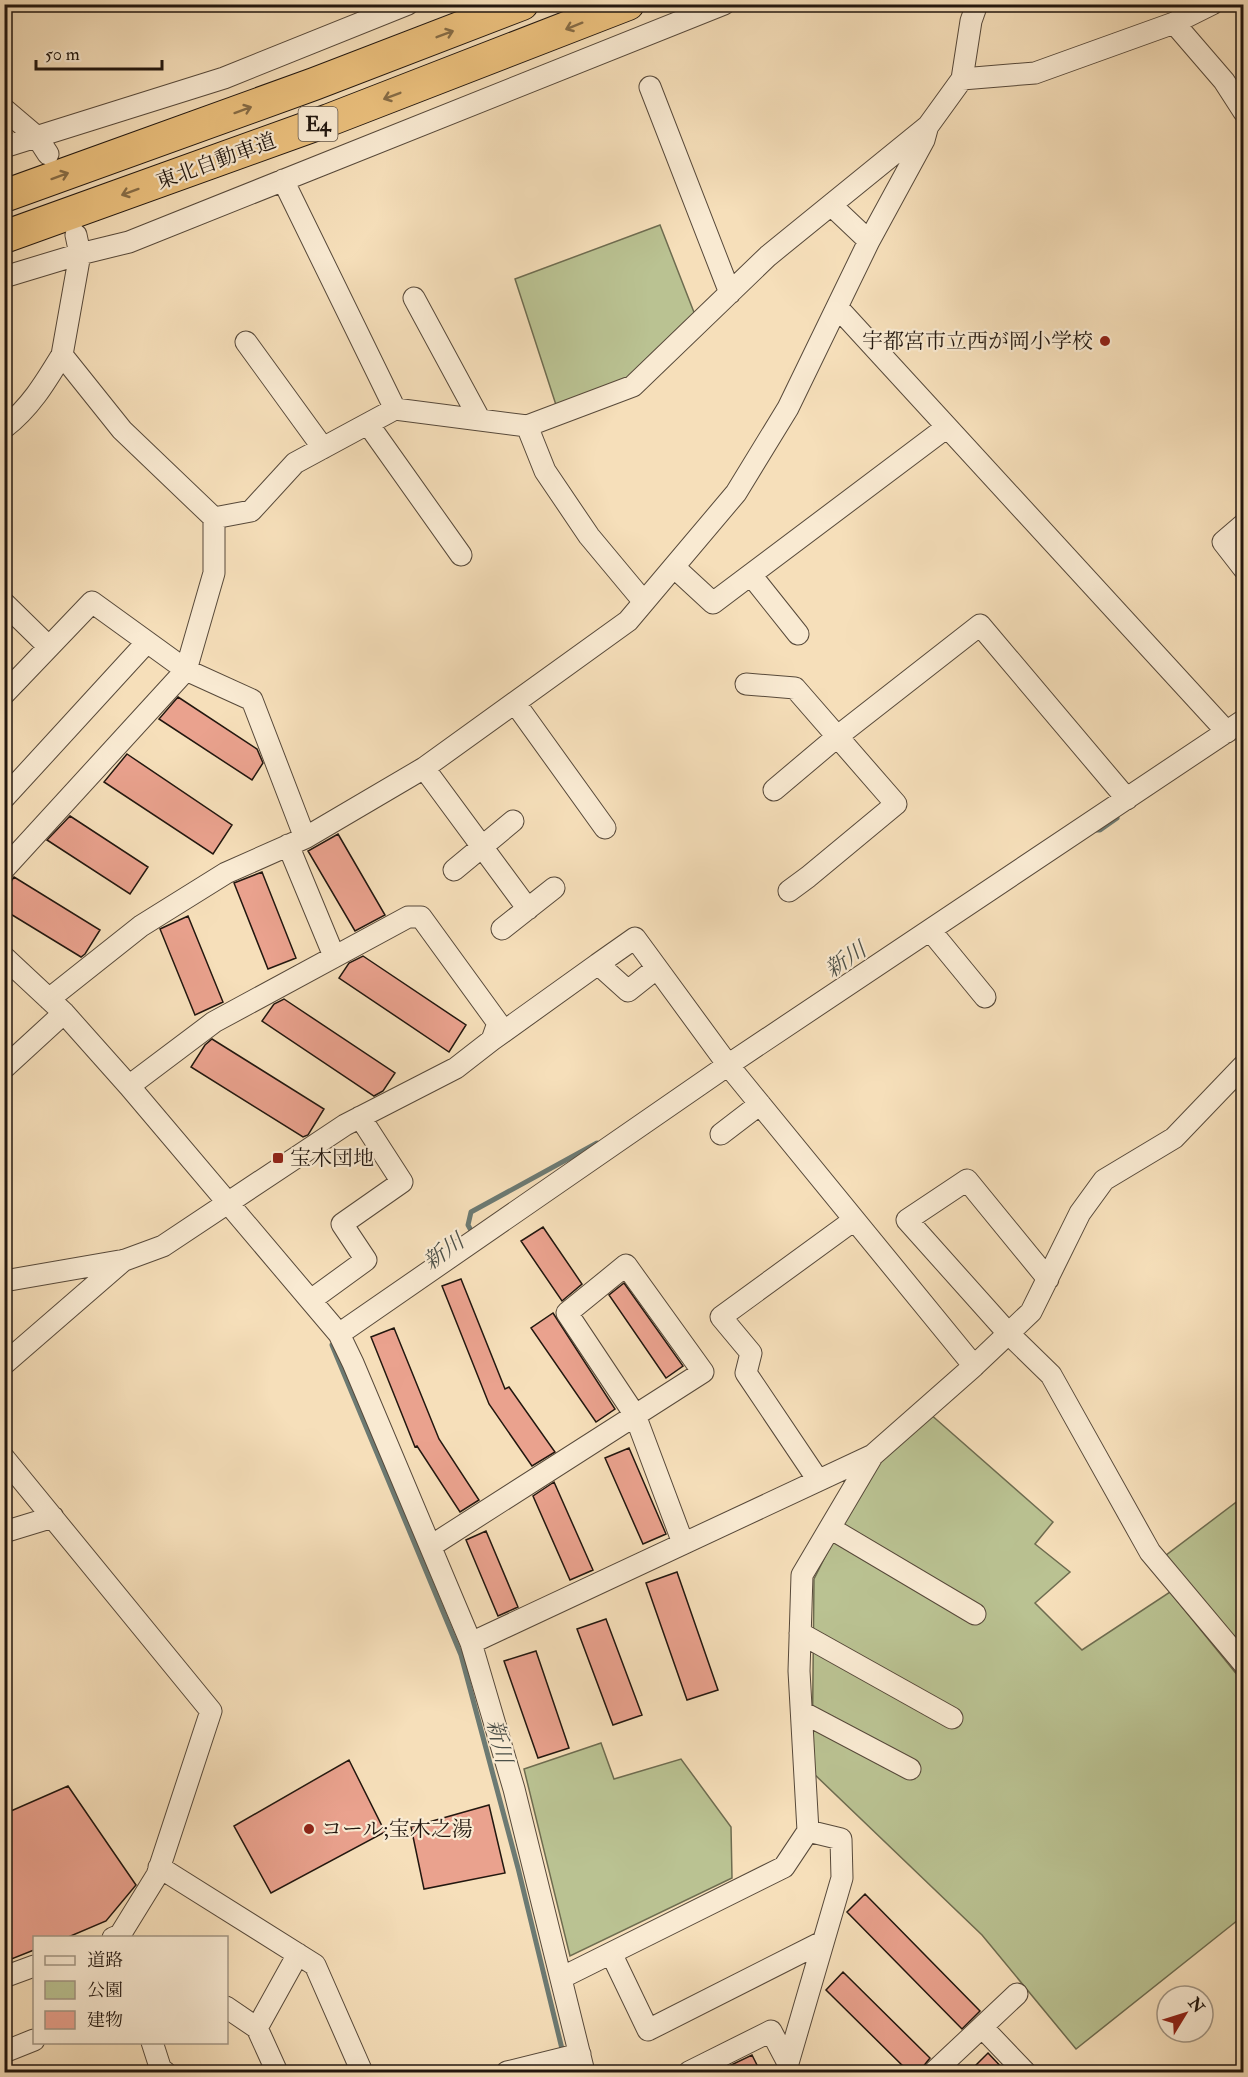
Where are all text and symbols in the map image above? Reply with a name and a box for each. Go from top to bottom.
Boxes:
one-way arrow [565,21,584,32]
one-way arrow [435,28,454,39]
scale bar [36,33,162,71]
text: 50 m [45,43,80,66]
one-way arrow [383,91,402,102]
one-way arrow [233,104,252,115]
road number: E4 [298,107,338,141]
street label: 東北自動車道 [152,127,280,196]
one-way arrow [50,170,68,181]
one-way arrow [121,187,140,198]
place label: 宇都宮市立西が岡小学校 [862,328,1093,355]
marker: 宇都宮市立西が岡小学校 [1098,334,1112,348]
water label: 新川 [819,935,873,984]
place label: 宝木団地 [290,1145,374,1172]
marker: 宝木団地 [271,1151,285,1165]
water label: 新川 [418,1226,471,1276]
water label: 新川 [480,1717,518,1768]
place label: コール;宝木之湯 [321,1816,473,1843]
marker: コール;宝木之湯 [302,1822,316,1836]
legend [33,1936,228,2044]
text: 道路 [87,1949,123,1972]
text: 公園 [87,1979,123,2002]
north arrow [1155,1984,1215,2044]
text: N [1183,1993,1209,2018]
text: 建物 [87,2009,123,2032]

